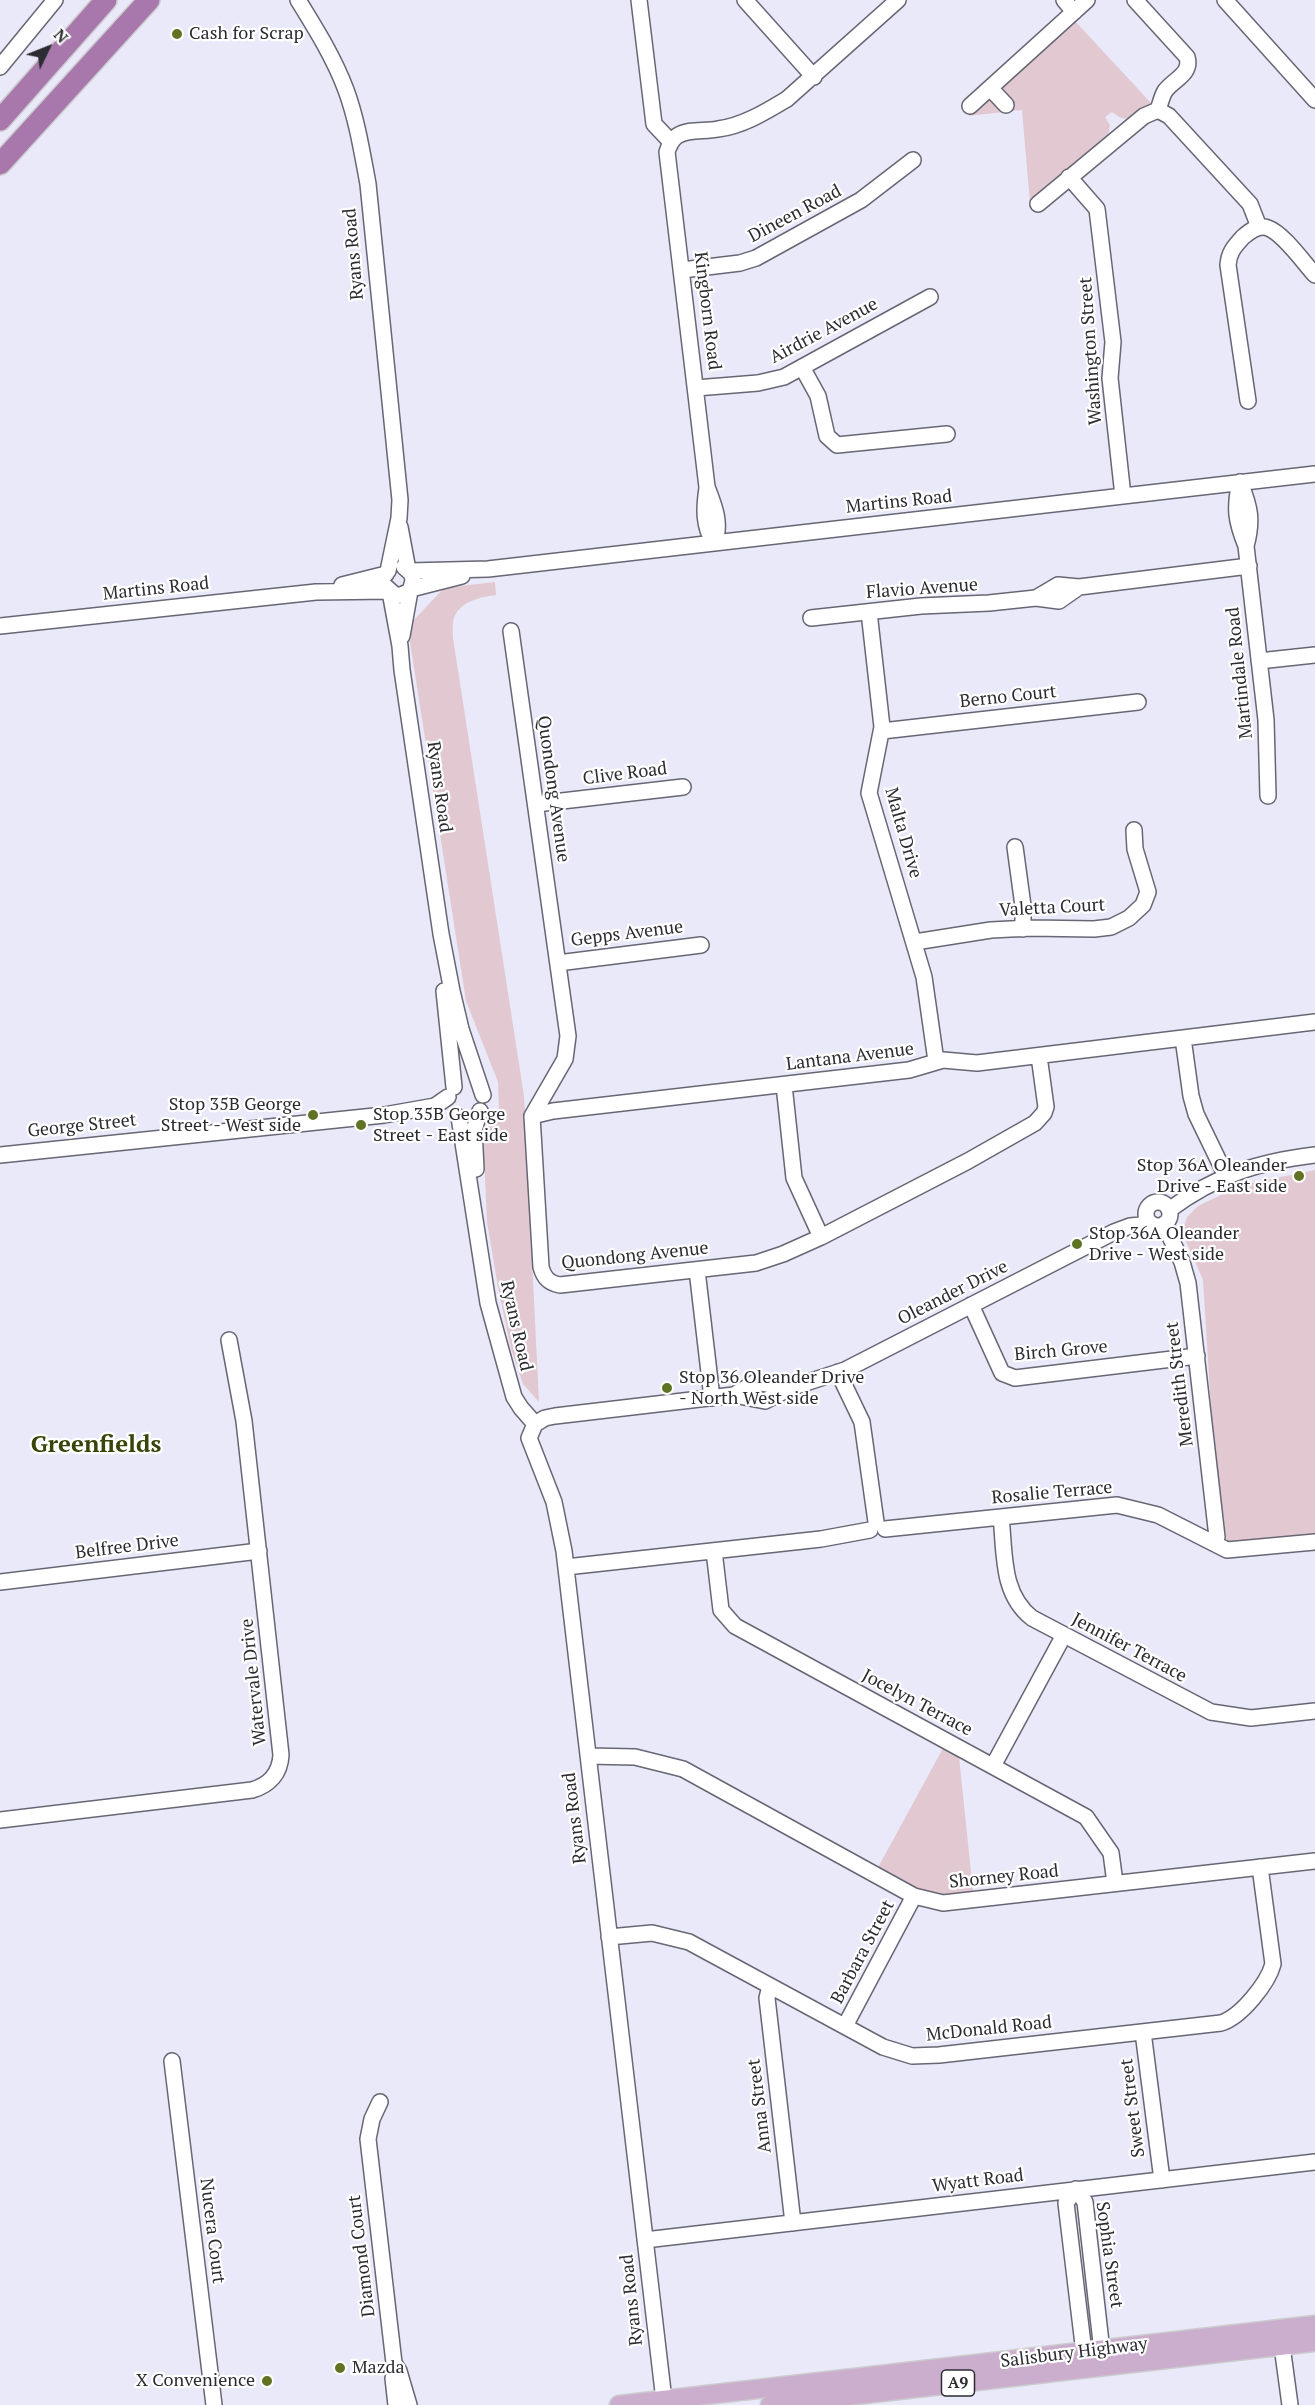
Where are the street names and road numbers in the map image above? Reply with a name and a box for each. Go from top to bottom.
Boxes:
street label: Dineen Road [745,180,845,248]
street label: Ryans Road [339,207,369,301]
street label: Kingborn Road [689,251,725,371]
street label: Washington Street [1075,276,1107,426]
street label: Airdrie Avenue [766,293,882,369]
street label: Martins Road [845,486,953,518]
street label: Martins Road [102,573,210,605]
street label: Flavio Avenue [865,574,979,604]
street label: Martindale Road [1222,606,1258,740]
street label: Berno Court [959,681,1057,713]
street label: Quondong Avenue [532,714,574,864]
street label: Ryans Road [422,740,456,834]
street label: Clive Road [582,758,668,790]
street label: Malta Drive [880,785,926,881]
street label: Valetta Court [998,894,1106,922]
street label: Gepps Avenue [570,916,684,952]
street label: Lantana Avenue [785,1038,915,1076]
street label: George Street [27,1110,137,1142]
street label: Quondong Avenue [560,1238,710,1274]
street label: Oleander Drive [894,1256,1012,1330]
street label: Ryans Road [495,1279,537,1373]
street label: Meredith Street [1162,1320,1198,1448]
street label: Birch Grove [1013,1336,1109,1366]
street label: Rosalie Terrace [991,1477,1113,1509]
street label: Belfree Drive [74,1530,180,1564]
street label: Jennifer Terrace [1068,1609,1190,1687]
street label: Watervale Drive [237,1617,271,1747]
street label: Jocelyn Terrace [858,1665,976,1741]
street label: Ryans Road [559,1771,591,1865]
street label: Shorney Road [948,1861,1060,1893]
street label: Barbara Street [827,1896,899,2008]
street label: McDonald Road [925,2012,1053,2046]
street label: Anna Street [743,2057,777,2155]
street label: Sweet Street [1116,2057,1150,2159]
street label: Wyatt Road [931,2165,1025,2197]
street label: Nucera Court [195,2177,229,2285]
street label: Diamond Court [344,2194,380,2318]
street label: Sophia Street [1091,2200,1127,2310]
street label: Ryans Road [616,2253,648,2347]
street label: Salisbury Highway [999,2333,1149,2373]
road number: A9 [942,2370,974,2396]

